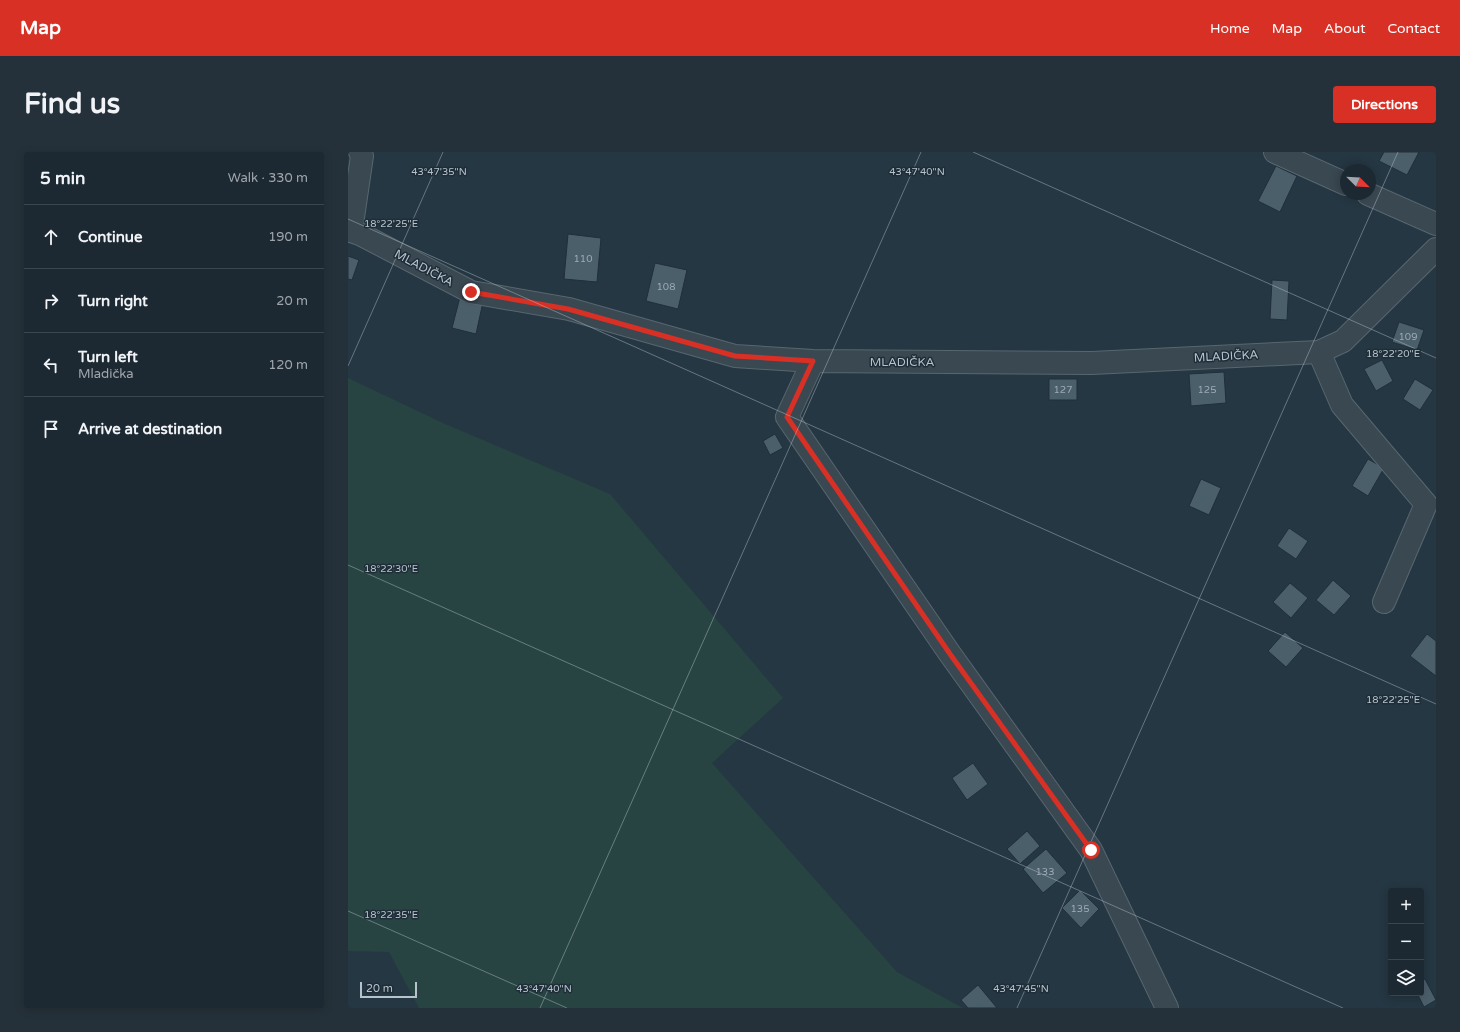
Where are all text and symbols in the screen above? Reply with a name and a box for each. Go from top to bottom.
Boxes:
text: Map [20,17,61,39]
text: Home [1210,20,1250,37]
text: Map [1272,20,1302,37]
text: About [1324,20,1366,37]
text: Contact [1388,20,1440,37]
button: Directions [1333,86,1436,123]
text: Find us [24,87,120,121]
north arrow [1340,164,1376,200]
text: 43°47'35"N [411,166,467,178]
text: 43°47'40"N [889,166,945,178]
text: 5 min [40,168,85,189]
text: Walk · 330 m [228,170,308,186]
text: 18°22'25"E [364,218,418,230]
icon: ahead [40,226,62,248]
text: Continue [78,228,142,246]
text: 190 m [268,229,308,245]
street label: MLADIČKA [392,247,456,289]
house number: 110 [574,253,592,265]
house number: 108 [657,281,675,293]
route end [462,283,480,301]
icon: right [40,290,62,312]
text: Turn right [78,292,148,310]
text: 20 m [276,293,308,309]
house number: 109 [1399,331,1417,343]
street label: MLADIČKA [1193,347,1259,365]
text: Turn left [78,348,138,366]
text: 18°22'20"E [1366,348,1420,360]
icon: left [40,354,62,376]
street label: MLADIČKA [870,355,934,369]
text: 120 m [268,357,308,373]
text: Mladička [78,366,134,382]
house number: 127 [1054,384,1072,396]
house number: 125 [1198,384,1216,396]
icon: arrive [40,418,62,440]
text: Arrive at destination [78,420,222,438]
text: 18°22'30"E [364,563,418,575]
text: 18°22'25"E [1366,694,1420,706]
route start [1082,841,1100,859]
house number: 133 [1036,866,1054,878]
map controls [1388,888,1424,996]
button: + [1388,888,1424,924]
house number: 135 [1071,903,1089,915]
text: 18°22'35"E [364,909,418,921]
button: − [1388,924,1424,960]
button: layers [1388,960,1424,996]
scale bar [360,980,417,999]
text: 20 m [366,982,393,995]
text: 43°47'40"N [516,983,572,995]
text: 43°47'45"N [993,983,1049,995]

